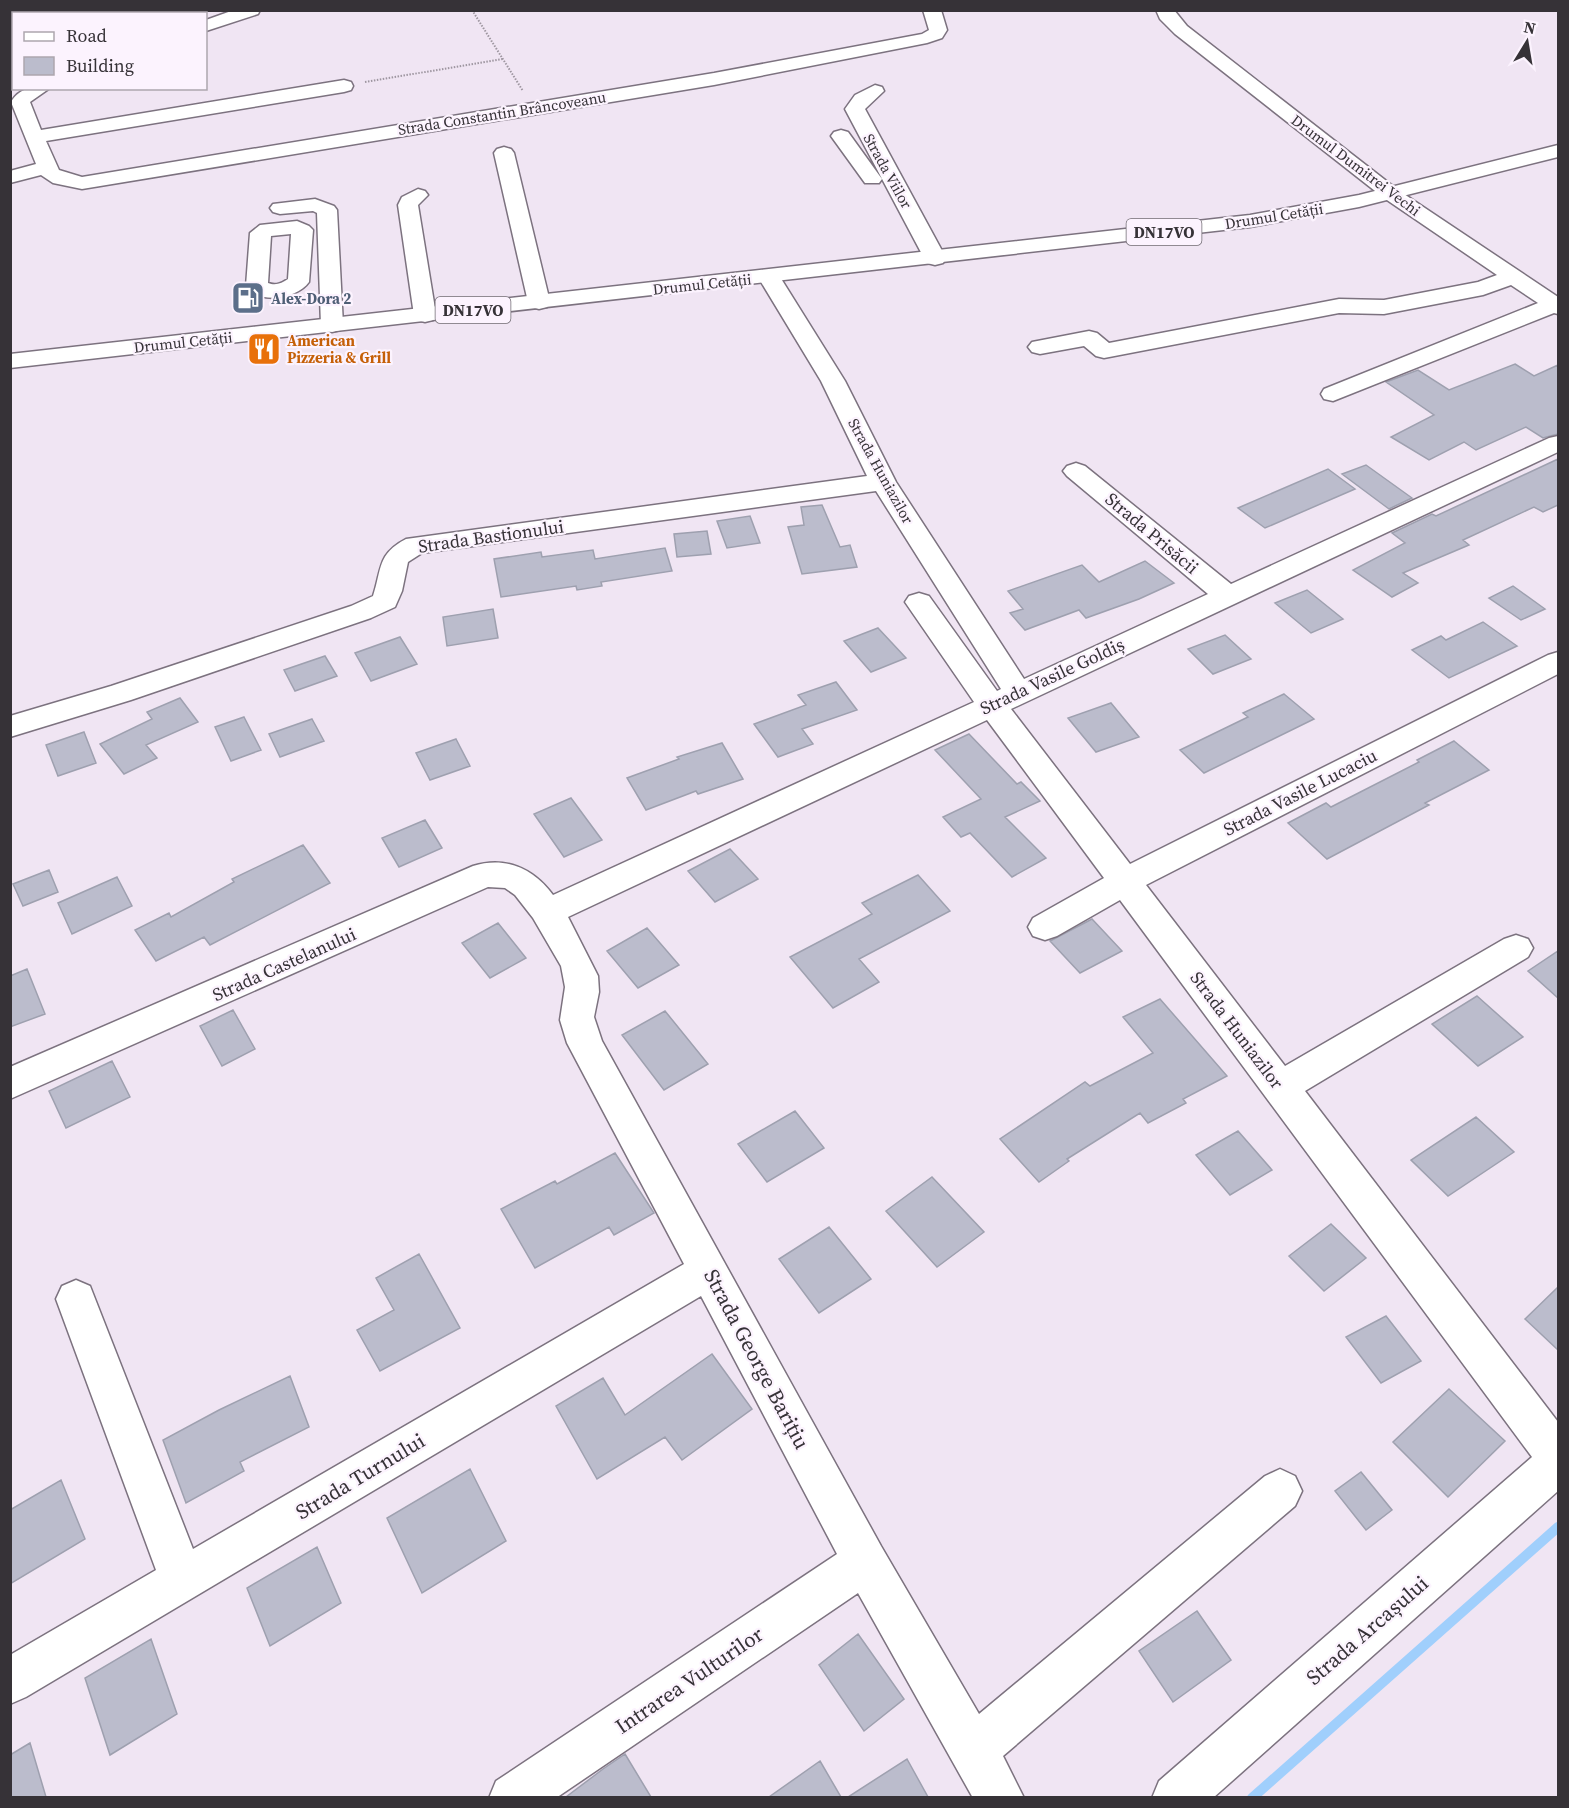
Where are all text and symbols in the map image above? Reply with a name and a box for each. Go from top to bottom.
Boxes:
legend [12,12,207,90]
north arrow [1497,12,1557,72]
text: N [1522,15,1538,39]
text: Road [66,23,107,48]
text: Building [66,53,134,78]
street label: Strada Constantin Brâncoveanu [396,86,608,140]
street label: Drumul Dumitrei Vechi [1287,109,1425,221]
street label: Strada Viilor [859,130,918,213]
street label: Drumul Cetății [1223,198,1325,234]
road number: DN17VO [1126,219,1202,245]
street label: Drumul Cetății [652,268,752,300]
fuel station icon: Alex-Dora 2 [230,280,266,316]
place label: Alex-Dora 2 [271,288,351,309]
road number: DN17VO [436,297,510,323]
street label: Drumul Cetății [133,326,233,358]
place label: American Pizzeria & Grill [287,330,391,368]
restaurant icon: American Pizzeria & Grill [246,331,282,367]
street label: Strada Huniazilor [843,415,919,528]
street label: Strada Prisăcii [1100,487,1204,579]
street label: Strada Bastionului [417,513,565,559]
street label: Strada Vasile Goldiș [976,631,1128,720]
street label: Strada Vasile Lucaciu [1219,742,1381,842]
street label: Strada Castelanului [208,921,360,1007]
street label: Strada Huniazilor [1185,966,1290,1094]
street label: Strada George Barițiu [697,1264,817,1454]
street label: Strada Turnului [290,1426,430,1526]
street label: Strada Arcașului [1300,1569,1434,1691]
street label: Intrarea Vulturilor [609,1620,769,1740]

